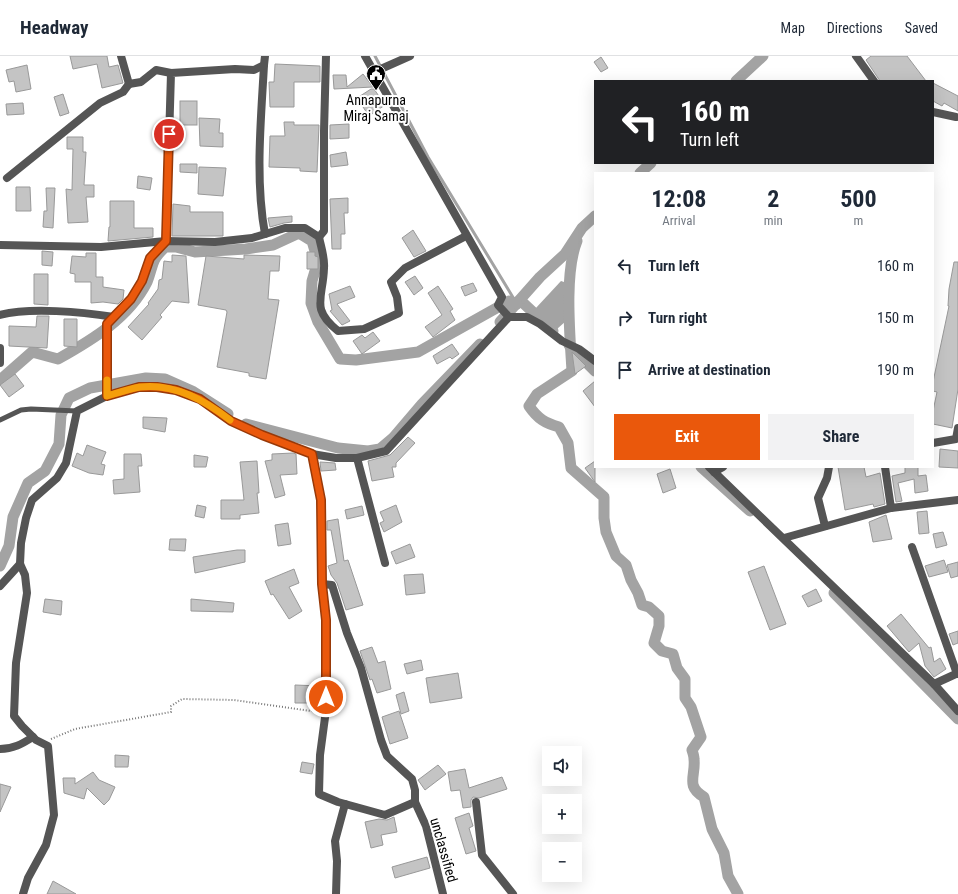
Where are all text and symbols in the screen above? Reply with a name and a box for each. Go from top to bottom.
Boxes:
text: Headway [20,16,88,39]
text: Map [781,20,805,36]
text: Directions [827,20,883,36]
text: Saved [905,20,938,36]
public building icon: Annapurna Miraj Samaj [365,63,387,91]
place label: Annapurna Miraj Samaj [343,92,409,124]
text: 160 m [680,95,750,128]
icon: left [614,96,666,148]
pin [152,117,186,151]
icon: arrive [158,123,180,145]
text: Turn left [680,129,739,150]
text: 12:08 [651,185,706,213]
text: 2 [767,185,779,213]
text: 500 [840,185,877,213]
text: Arrival [662,213,695,228]
text: min [764,213,783,228]
text: m [854,213,863,228]
icon: left [614,255,636,277]
text: Turn left [648,257,699,275]
text: 160 m [877,257,914,275]
icon: right [614,307,636,329]
text: Turn right [648,309,707,327]
text: 150 m [877,309,914,327]
icon: arrive [614,359,636,381]
text: Arrive at destination [648,361,771,379]
text: 190 m [877,361,914,379]
button: Exit [614,414,760,460]
button: Share [768,414,914,460]
position arrow [305,676,347,718]
map controls [542,746,582,882]
button: sound [542,746,582,786]
button: + [542,794,582,834]
street label: unclassified [427,816,461,884]
button: − [542,842,582,882]

